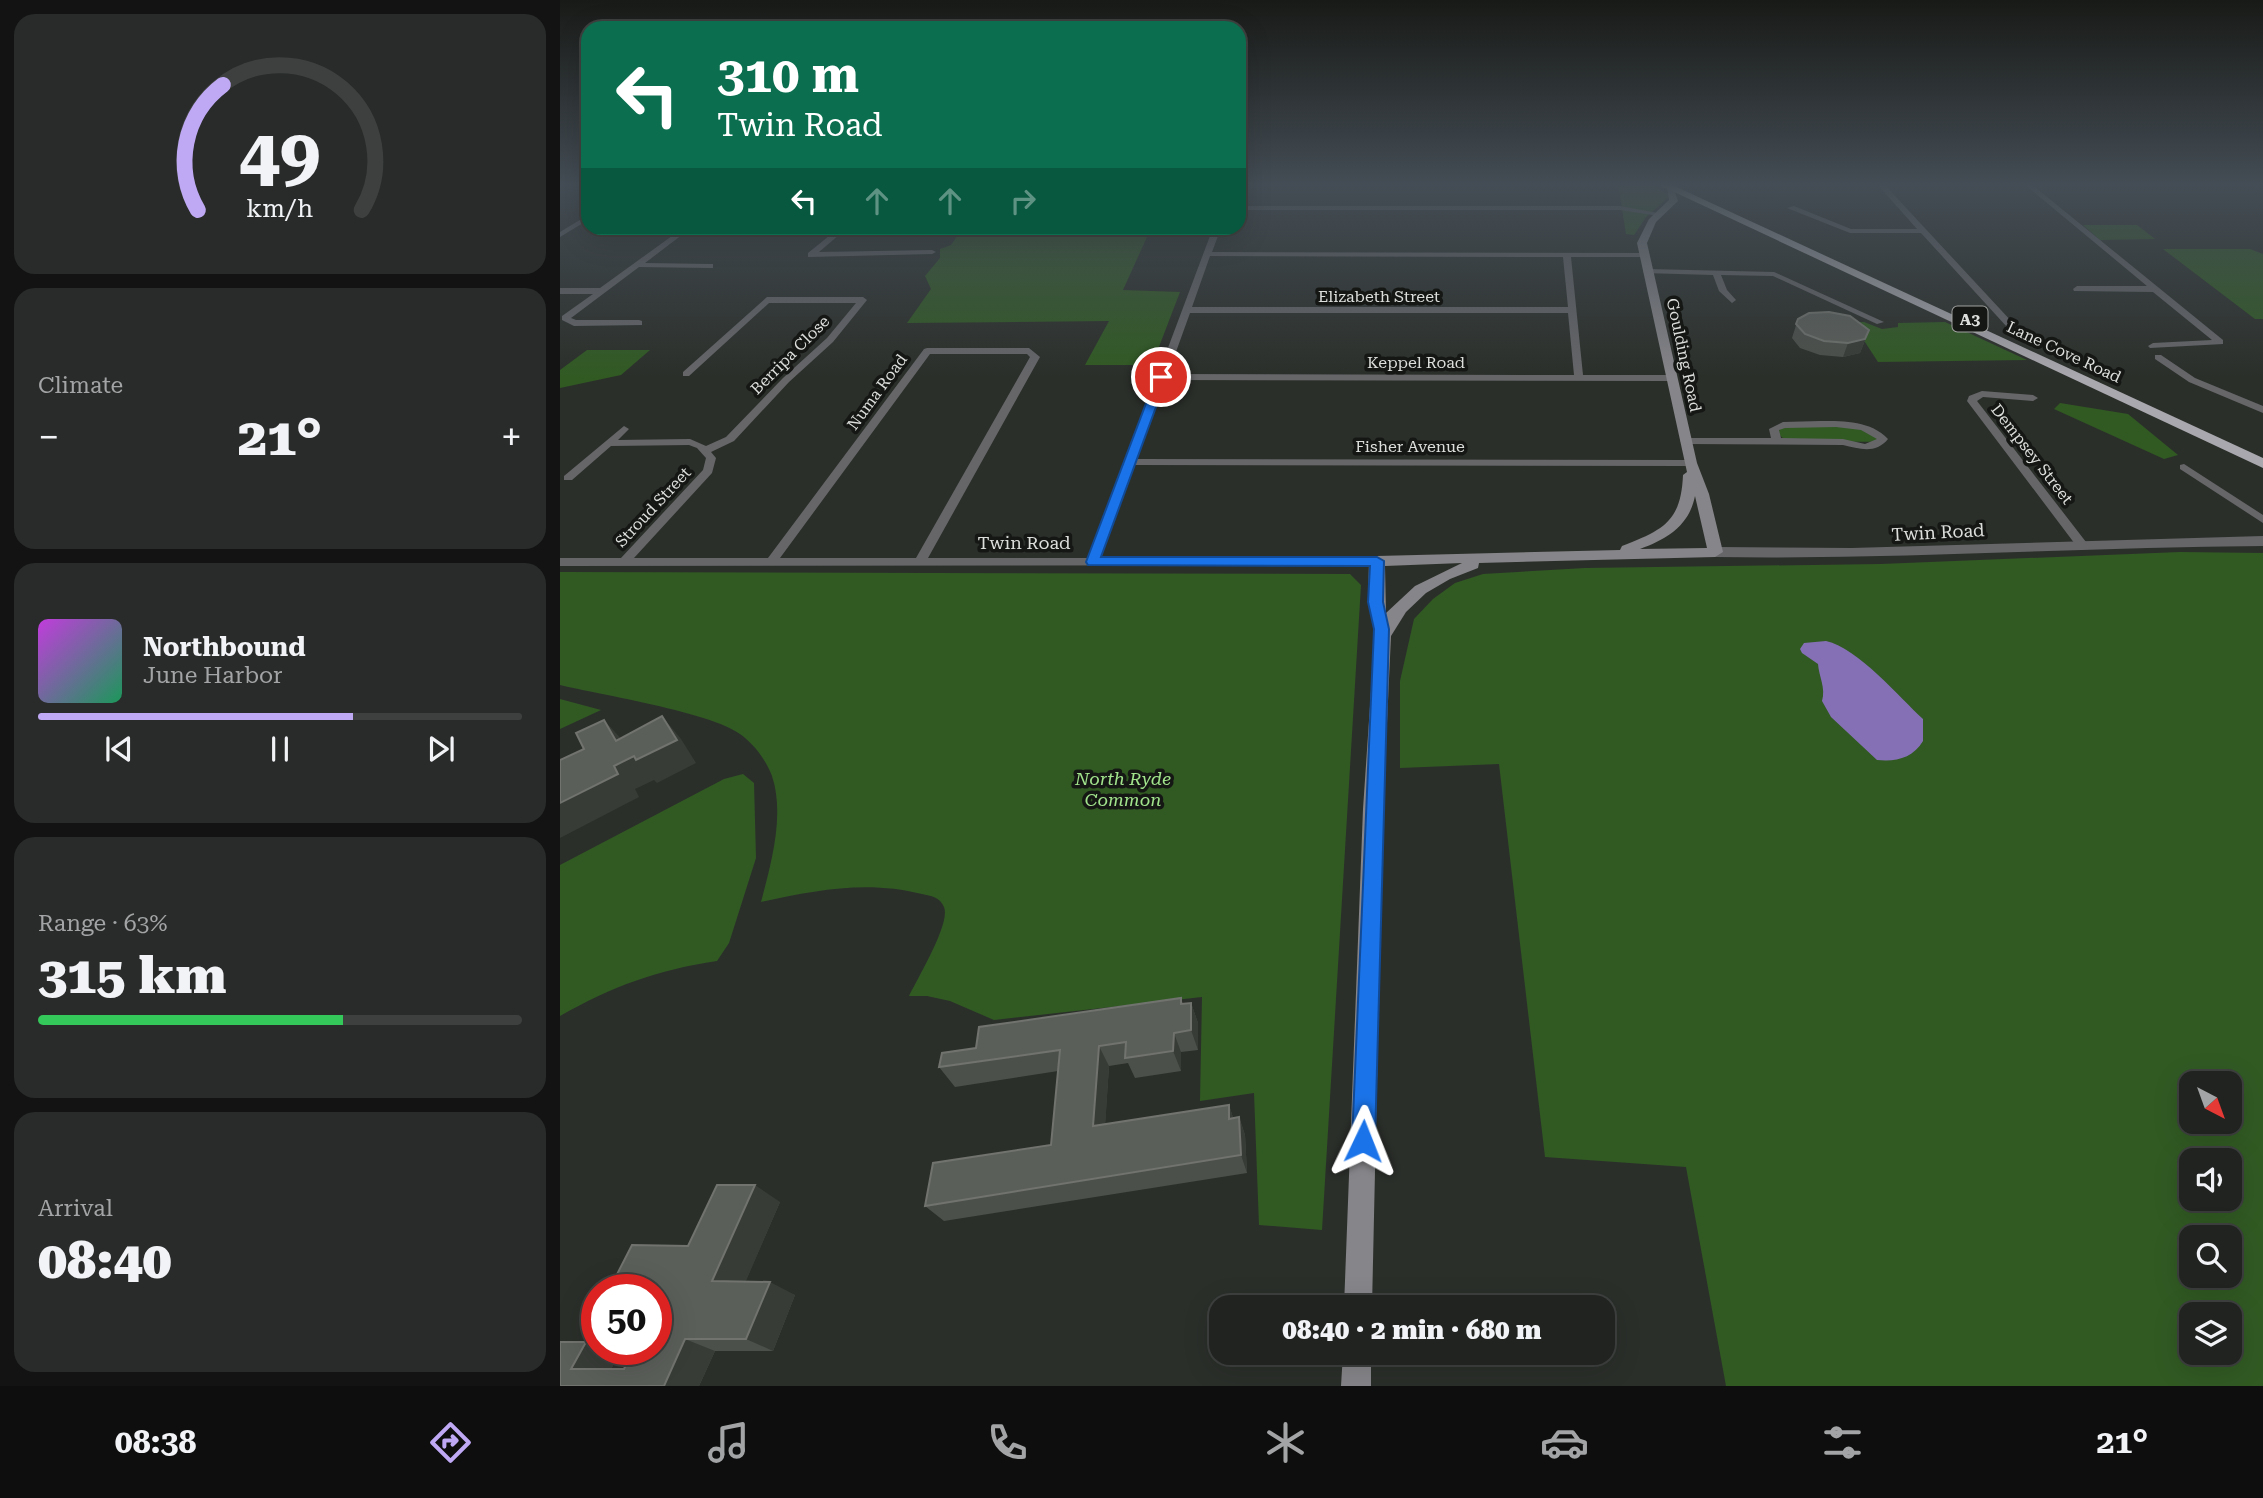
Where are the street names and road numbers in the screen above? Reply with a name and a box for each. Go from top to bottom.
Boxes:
street label: Elizabeth Street [1318,287,1440,306]
street label: Goulding Road [1663,296,1705,414]
road number: A3 [1952,306,1988,332]
street label: Berripa Close [747,312,833,398]
street label: Lane Cove Road [2004,317,2124,387]
street label: Numa Road [843,350,911,434]
street label: Keppel Road [1367,353,1465,372]
street label: Dempsey Street [1987,400,2077,508]
street label: Fisher Avenue [1355,437,1465,456]
street label: Stroud Street [611,463,695,551]
street label: Twin Road [1891,519,1985,545]
street label: Twin Road [977,532,1071,553]

